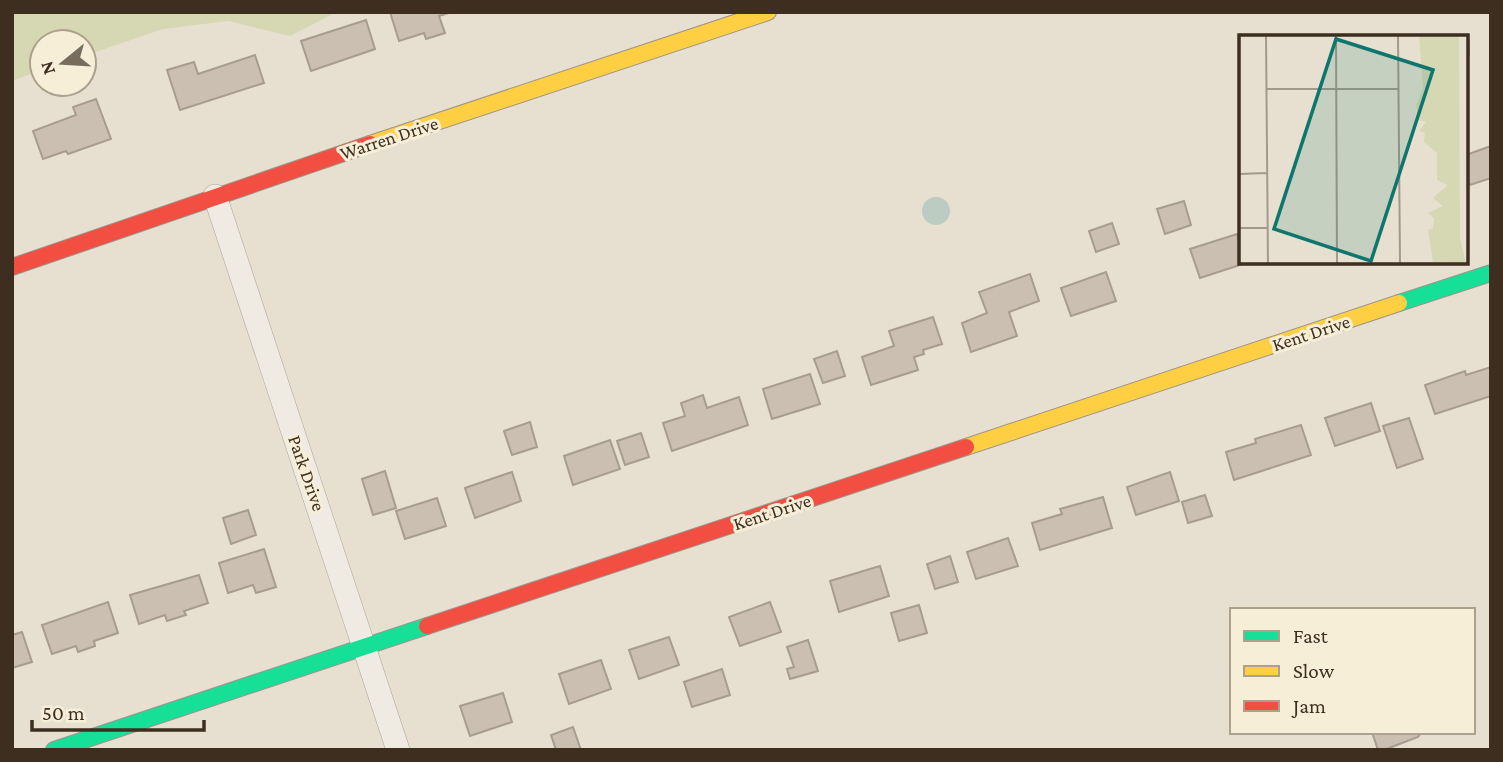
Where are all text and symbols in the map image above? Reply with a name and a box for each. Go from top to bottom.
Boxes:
north arrow [28,28,98,98]
inset map [1239,35,1468,264]
text: N [35,59,59,78]
street label: Warren Drive [337,112,441,164]
street label: Kent Drive [1270,311,1352,355]
street label: Park Drive [284,432,330,514]
street label: Kent Drive [731,490,813,534]
legend [1230,608,1475,734]
text: Fast [1293,624,1329,648]
text: Slow [1293,659,1335,683]
scale bar [32,688,203,732]
text: Jam [1291,694,1326,718]
text: 50 m [42,701,85,725]

